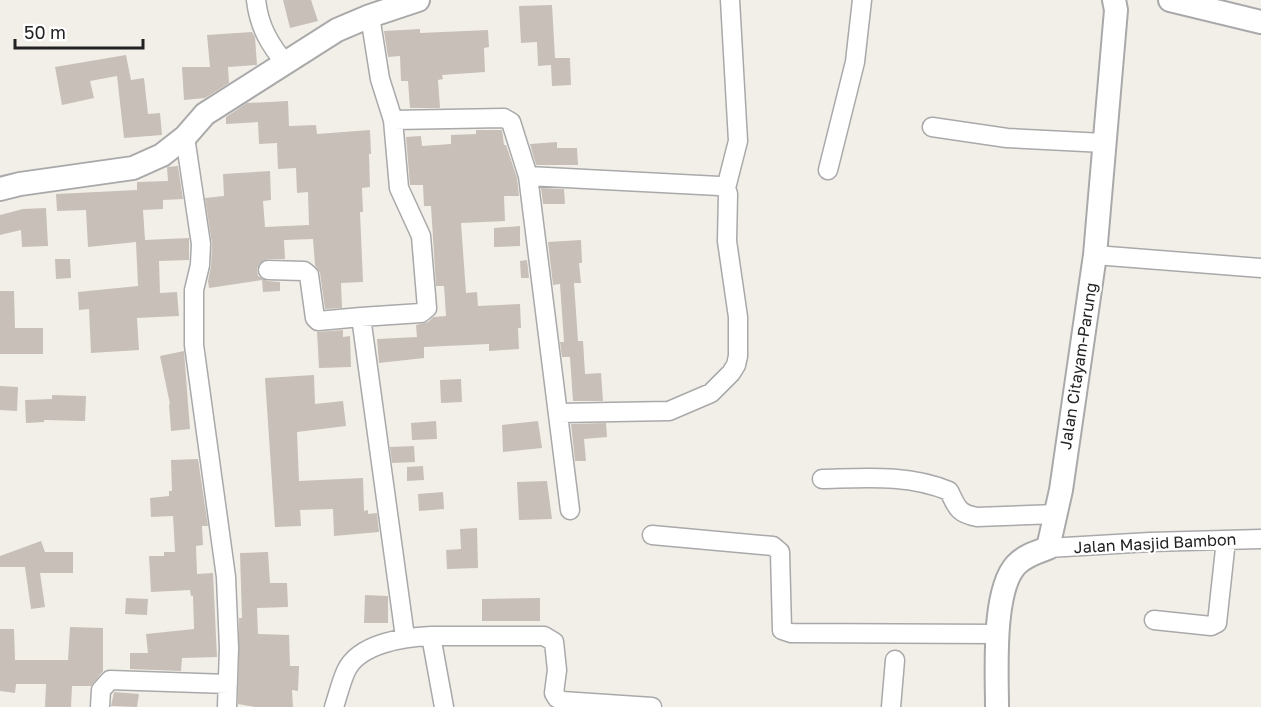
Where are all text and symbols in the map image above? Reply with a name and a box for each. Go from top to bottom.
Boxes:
scale bar [15,12,142,50]
text: 50 m [24,21,66,43]
street label: Jalan Citayam-Parung [1055,281,1101,451]
street label: Jalan Masjid Bambon [1073,529,1237,557]

